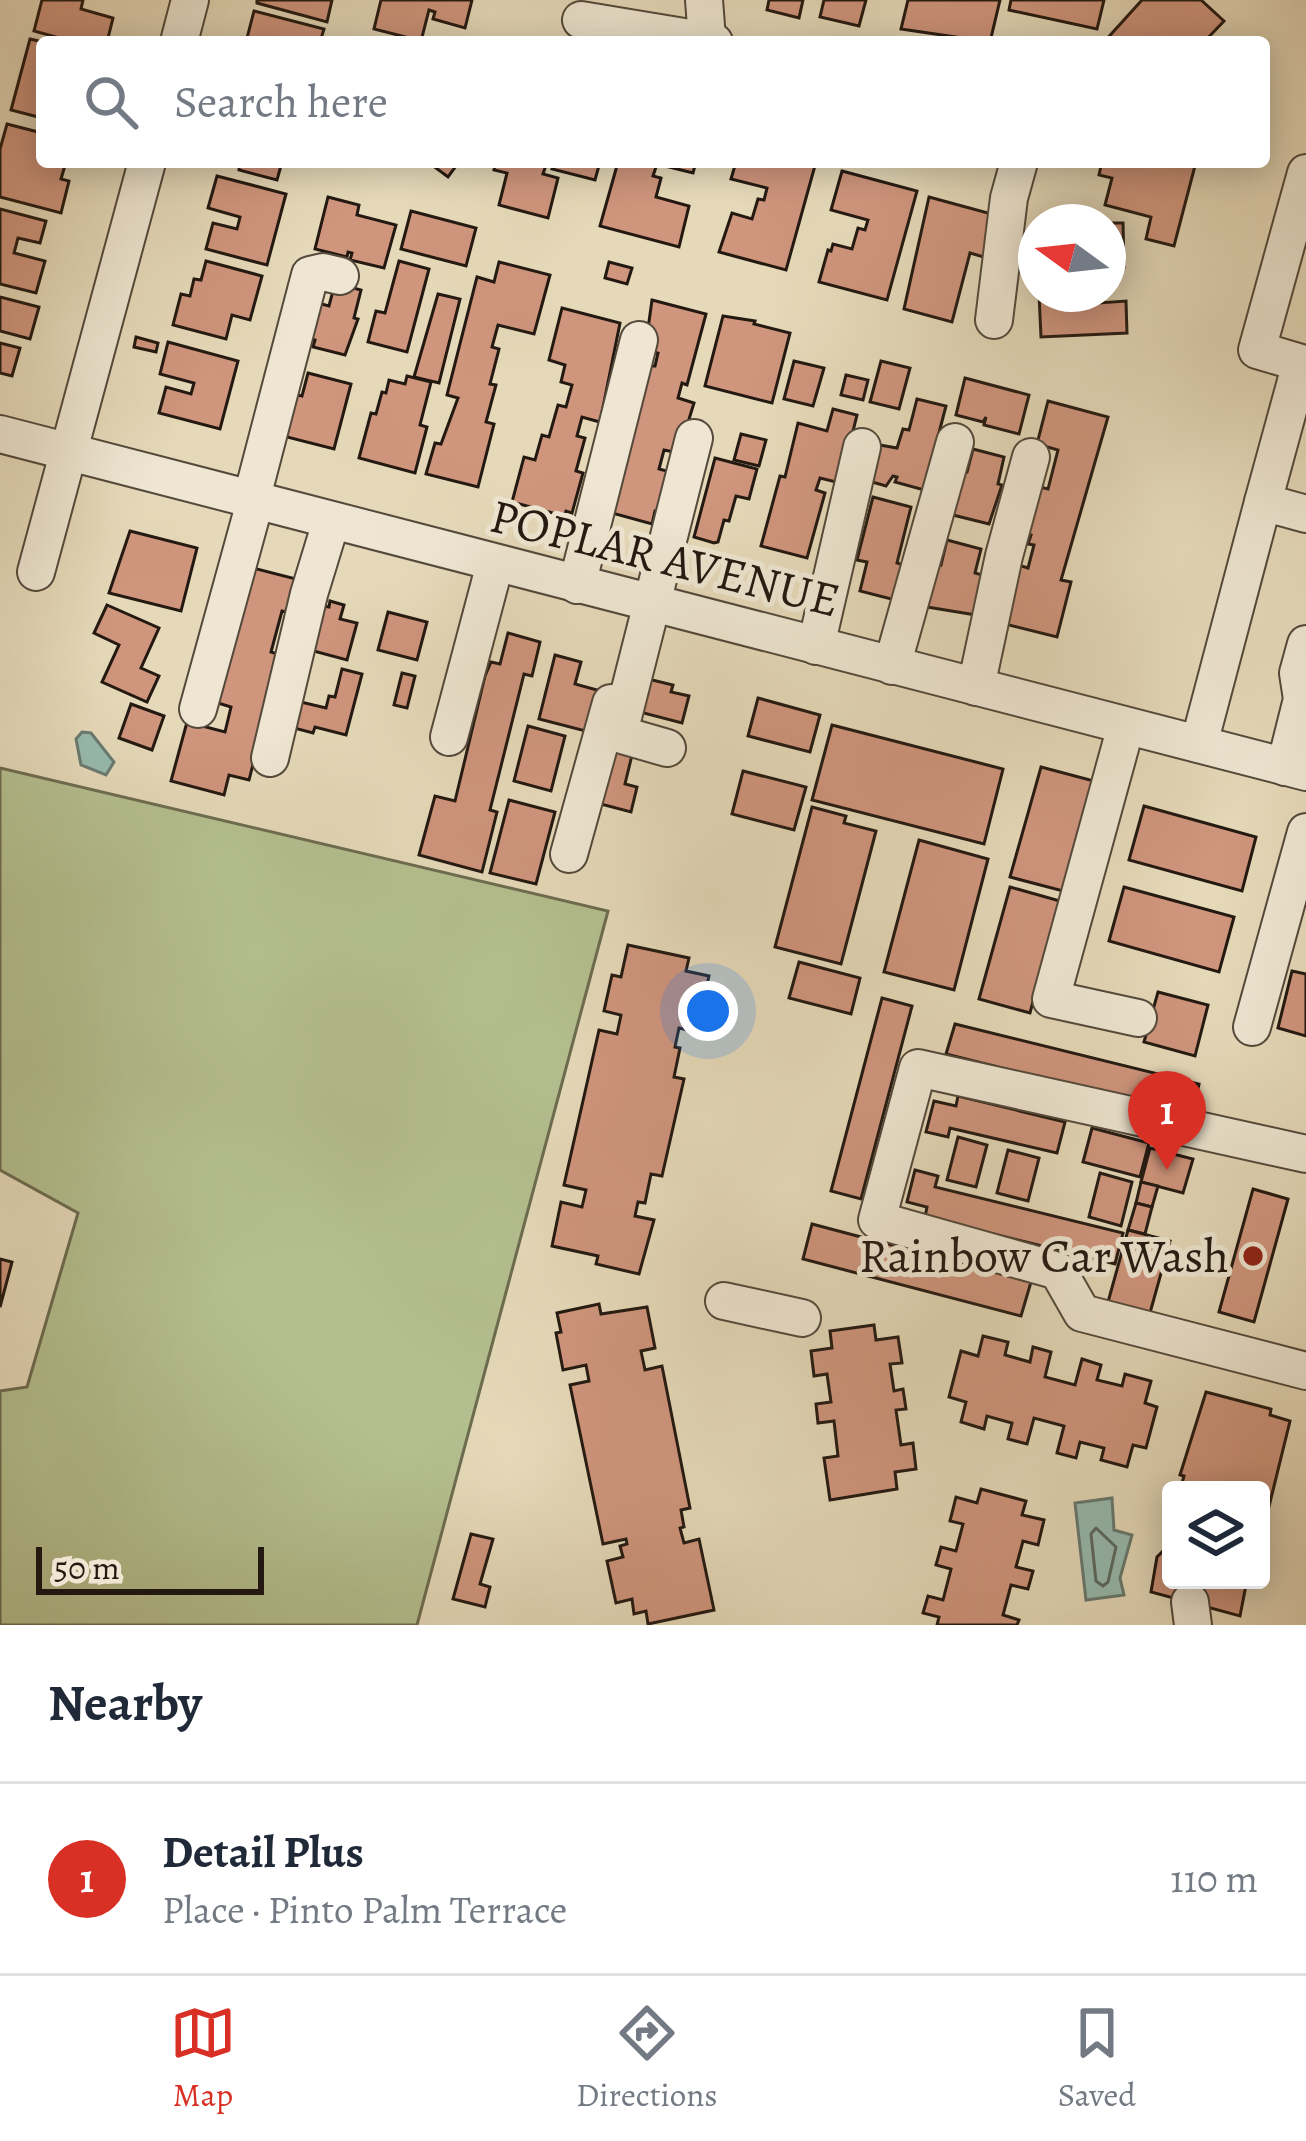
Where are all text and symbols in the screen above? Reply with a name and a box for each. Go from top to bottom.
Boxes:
search box [36,36,1270,168]
icon: search [78,69,144,135]
text: Search here [174,71,388,133]
north arrow [1018,204,1126,312]
street label: POPLAR AVENUE [483,483,847,633]
your location [678,981,738,1041]
pin: 1 [1128,1071,1206,1170]
place label: Rainbow Car Wash [859,1223,1229,1289]
marker: Rainbow Car Wash [1240,1243,1266,1269]
map controls [1162,1481,1270,1589]
button: layers [1162,1481,1270,1589]
scale bar [36,1541,264,1594]
text: 50 m [54,1545,120,1590]
text: Nearby [48,1668,202,1738]
text: Detail Plus [162,1821,364,1883]
text: 1 [80,1852,94,1905]
text: 110 m [1170,1852,1258,1905]
text: Place · Pinto Palm Terrace [162,1883,567,1936]
tab: Map [170,2000,236,2117]
tab: Directions [576,2000,718,2117]
tab: Saved [1058,2000,1136,2117]

